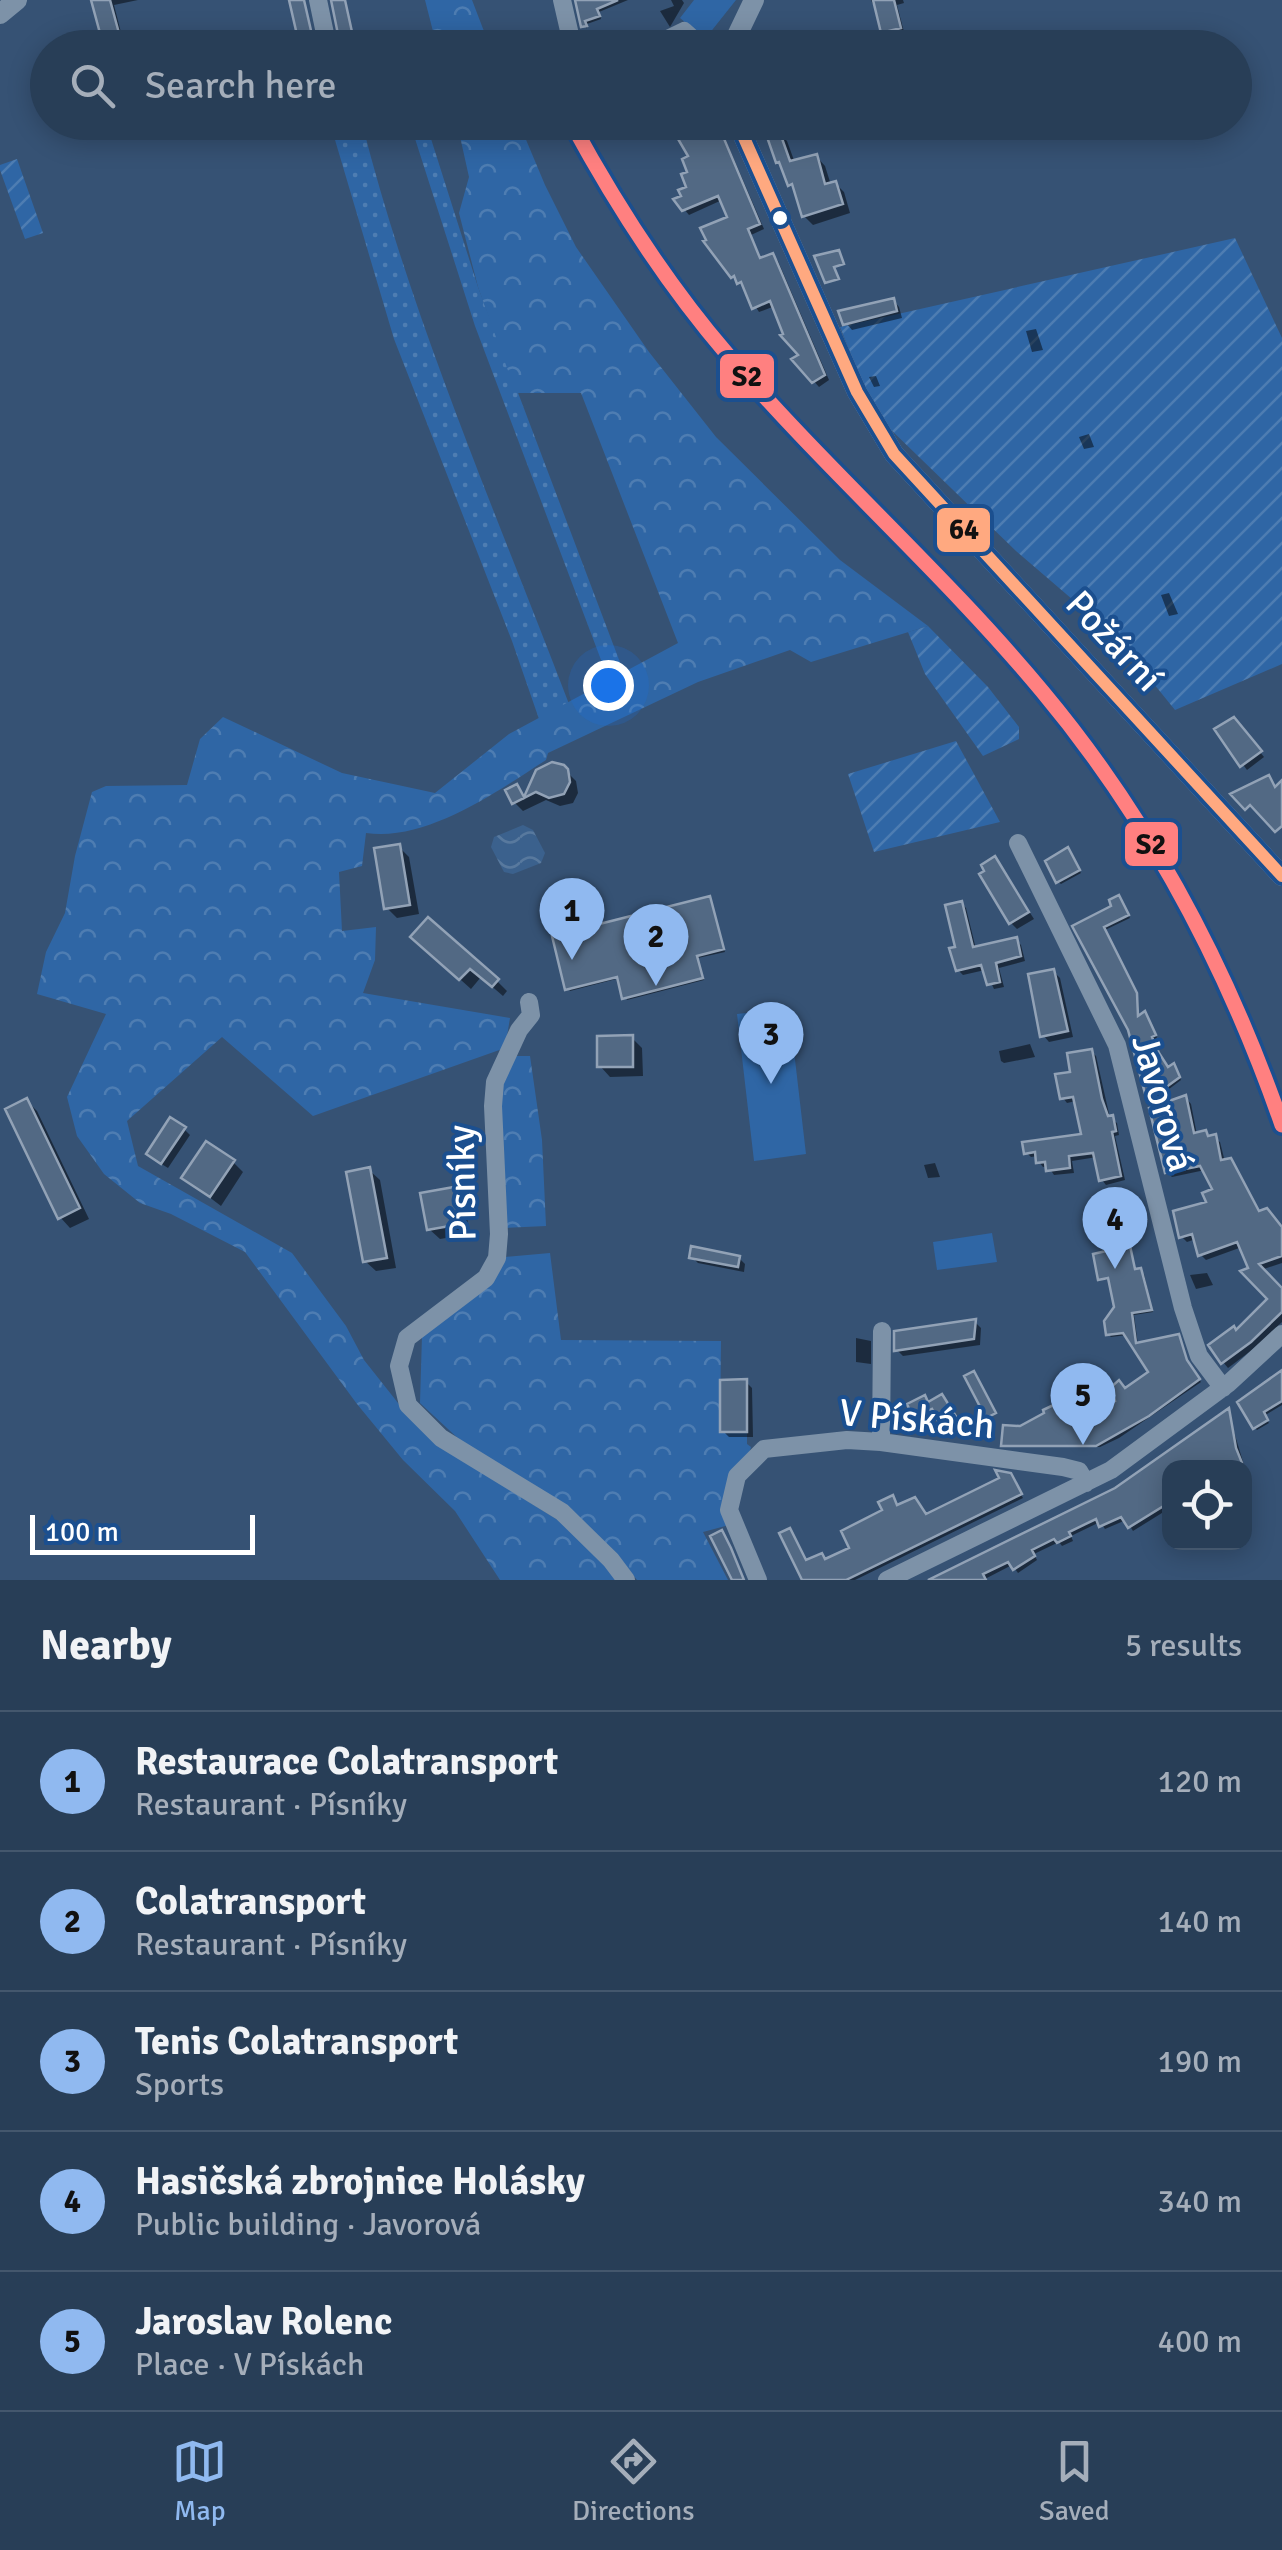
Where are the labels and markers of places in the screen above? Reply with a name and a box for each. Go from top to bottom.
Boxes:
unlabelled marker [770,208,790,228]
pin: 1 [540,878,604,960]
pin: 2 [624,904,688,986]
pin: 3 [738,1002,804,1084]
pin: 4 [1082,1186,1148,1269]
pin: 5 [1050,1362,1116,1445]

